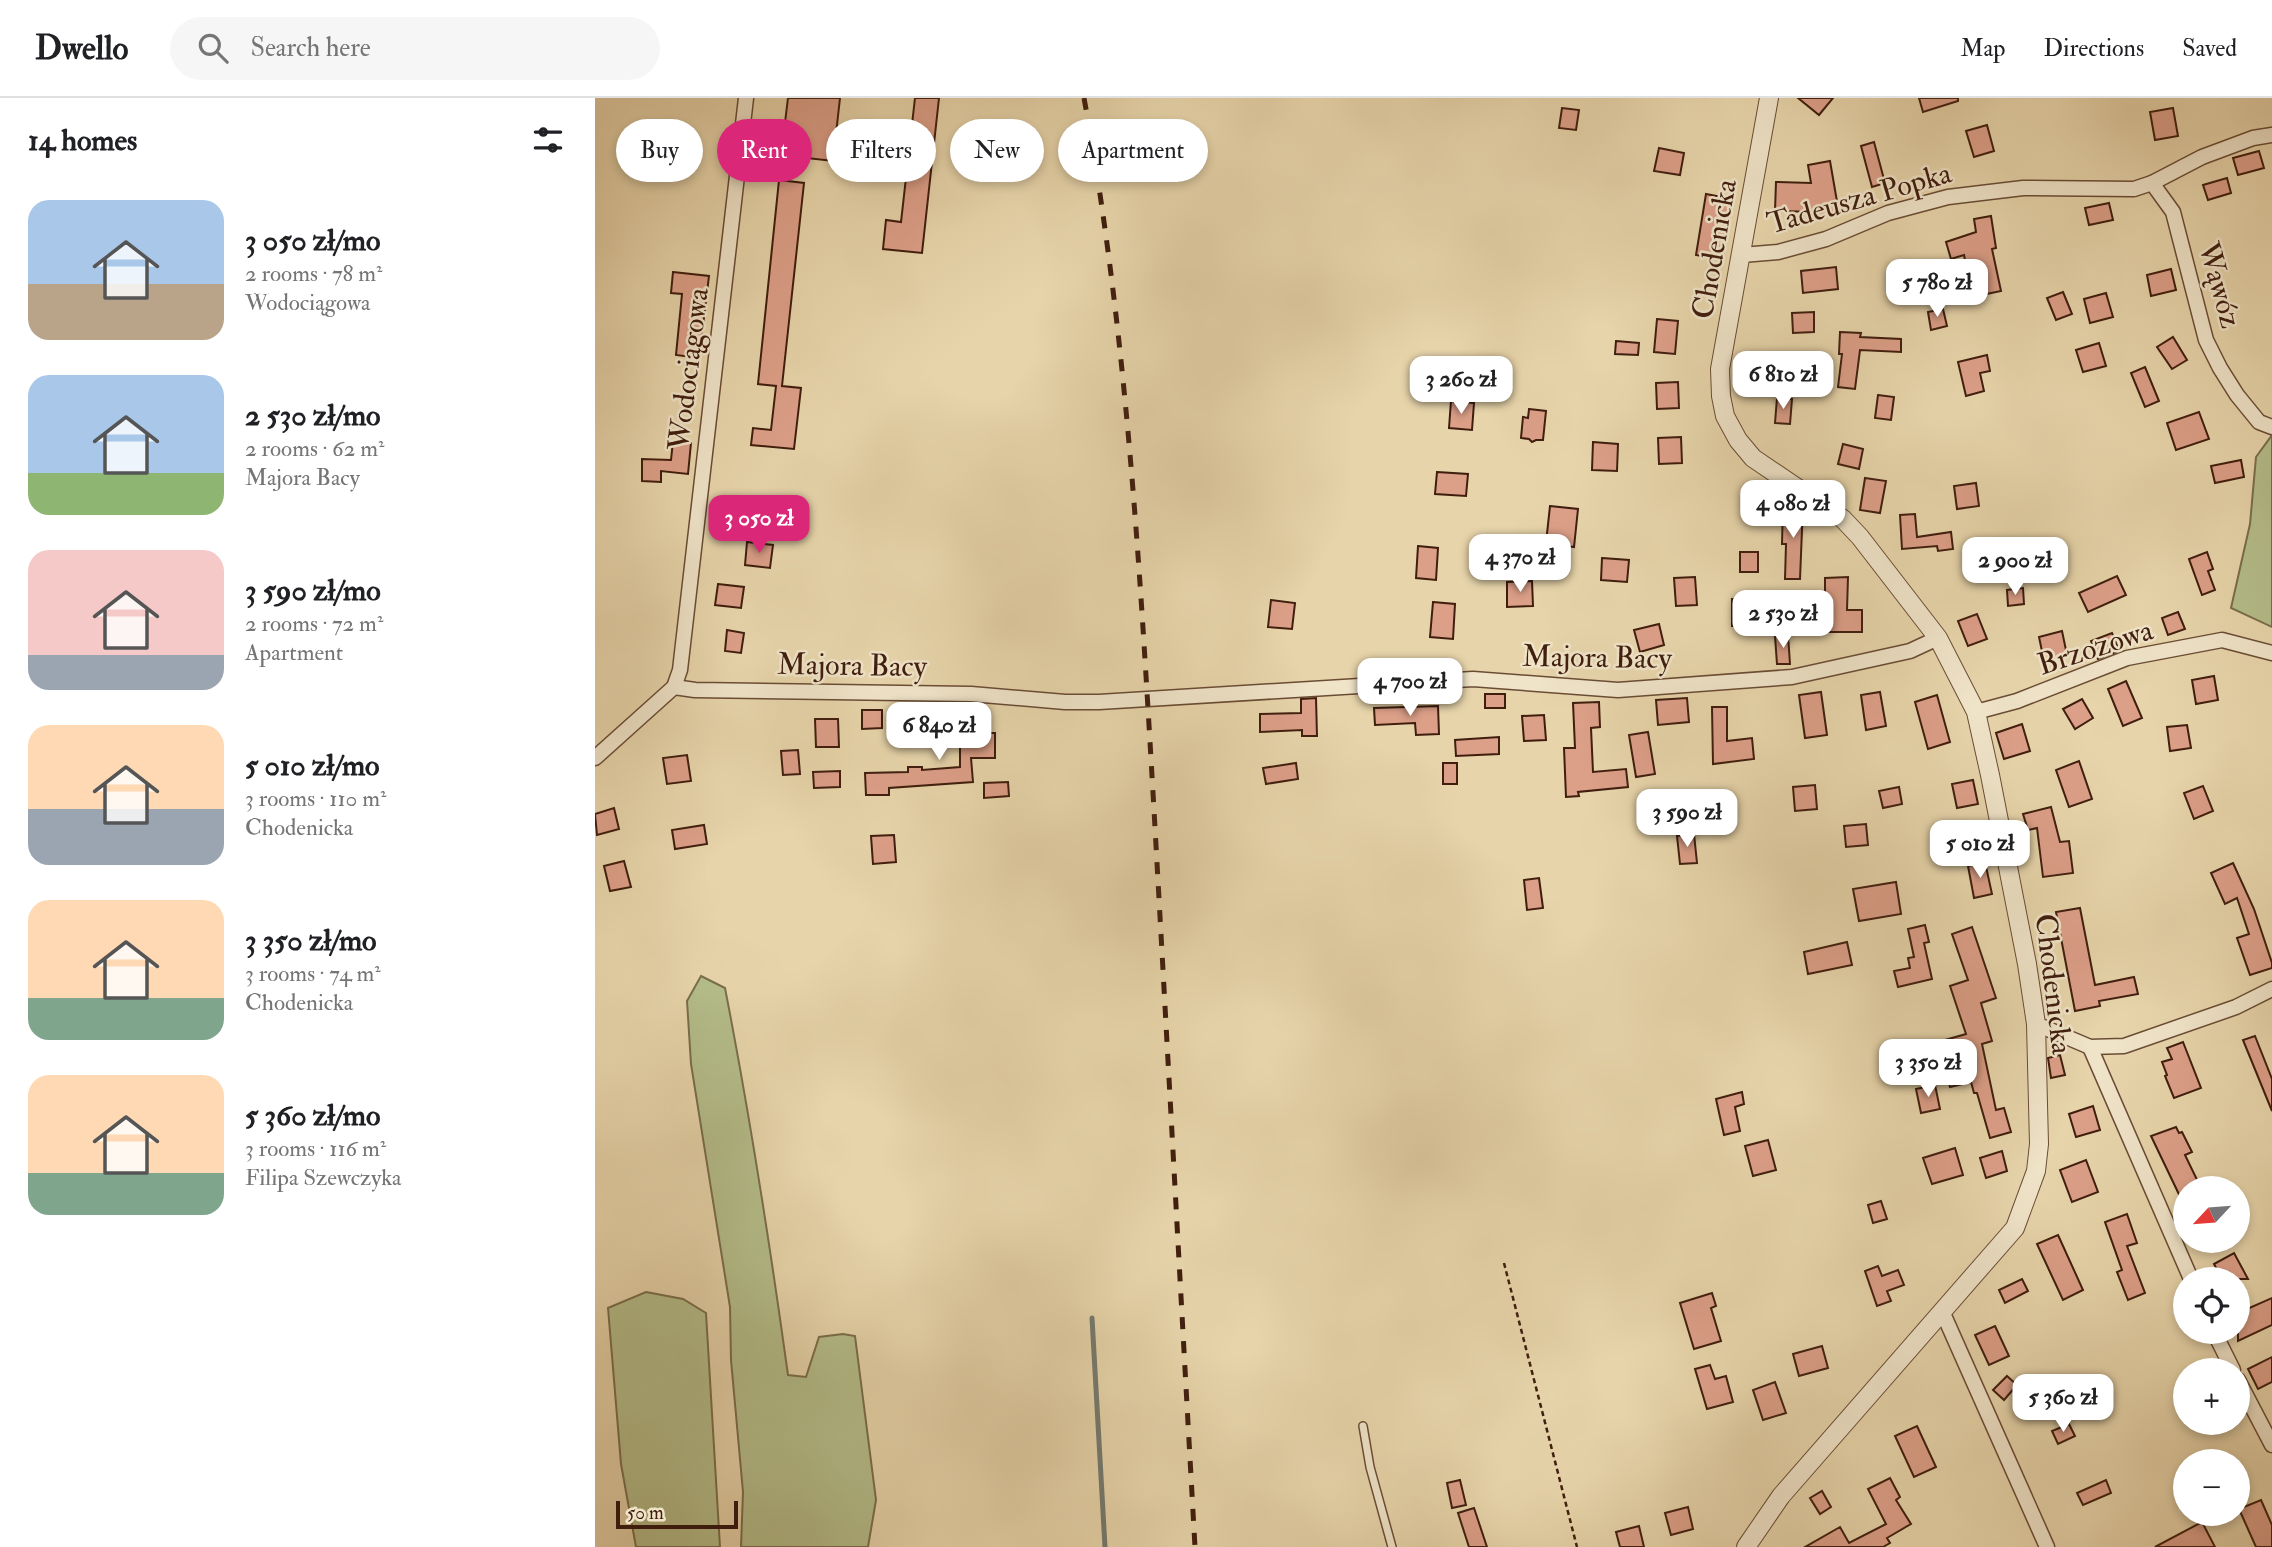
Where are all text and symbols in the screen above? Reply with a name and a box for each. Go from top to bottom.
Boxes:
search box [170,17,660,80]
text: Dwello [35,28,128,69]
icon: search [194,29,232,67]
text: Search here [250,32,371,64]
text: Map [1960,33,2005,64]
text: Directions [2043,33,2144,64]
text: Saved [2182,33,2237,64]
chip: Buy [616,119,703,182]
chip: Rent [717,119,812,182]
chip: Filters [826,119,936,182]
chip: New [950,119,1044,182]
chip: Apartment [1058,119,1208,182]
icon: filters [529,121,567,159]
text: 14 homes [28,122,137,159]
street label: Tadeusza Popka [1763,154,1956,242]
street label: Chodenicka [1684,176,1745,322]
text: 3 050 zł/mo [245,222,380,259]
icon: home [84,228,168,312]
street label: Wąwóz [2189,237,2249,332]
text: 2 rooms · 78 m² [245,259,383,288]
pin: 5 780 zł [1865,260,2009,319]
text: 5 780 zł [1902,267,1972,296]
street label: Wodociągowa [660,285,717,454]
text: Wodociągowa [245,288,371,317]
pin: 6 810 zł [1711,352,1855,411]
pin: 3 260 zł [1389,356,1533,416]
text: 6 810 zł [1749,359,1817,388]
text: 3 260 zł [1426,364,1496,393]
text: 2 530 zł/mo [245,397,381,434]
icon: home [84,403,168,487]
text: 2 rooms · 62 m² [245,434,384,463]
text: Majora Bacy [245,463,360,492]
pin: 4 080 zł [1721,480,1865,540]
text: 4 080 zł [1756,488,1830,517]
pin: 3 050 zł [687,496,831,555]
text: 3 050 zł [724,503,794,532]
pin: 4 370 zł [1448,534,1592,594]
pin: 2 900 zł [1943,538,2087,597]
text: 4 370 zł [1485,542,1555,571]
text: 2 900 zł [1978,545,2052,574]
text: 3 590 zł/mo [245,572,381,609]
icon: home [84,578,168,662]
pin: 2 530 zł [1711,590,1855,650]
text: 2 530 zł [1748,598,1818,627]
text: 2 rooms · 72 m² [245,609,383,638]
street label: Brzozowa [2033,611,2158,683]
text: Apartment [245,638,343,667]
street label: Majora Bacy [1522,638,1673,677]
street label: Majora Bacy [777,646,928,685]
pin: 4 700 zł [1338,658,1482,718]
text: 4 700 zł [1373,666,1447,695]
pin: 6 840 zł [867,702,1011,762]
text: 6 840 zł [902,710,976,739]
text: 5 010 zł/mo [245,747,380,784]
icon: home [84,753,168,837]
text: 3 rooms · 110 m² [245,784,386,813]
pin: 3 590 zł [1615,790,1759,849]
text: 3 590 zł [1652,797,1722,826]
text: Chodenicka [245,813,353,842]
pin: 5 010 zł [1908,820,2052,880]
text: 5 010 zł [1946,828,2014,857]
street label: Chodenicka [2027,912,2081,1057]
text: 3 350 zł/mo [245,922,377,959]
icon: home [84,928,168,1012]
text: 3 rooms · 74 m² [245,959,381,988]
text: Chodenicka [245,988,353,1017]
pin: 3 350 zł [1856,1040,2000,1099]
text: 3 350 zł [1895,1047,1961,1076]
text: 5 360 zł/mo [245,1097,380,1134]
icon: home [84,1103,168,1187]
text: 3 rooms · 116 m² [245,1134,386,1163]
text: Filipa Szewczyka [245,1163,402,1192]
north arrow [2173,1176,2251,1253]
map controls [2173,1176,2250,1526]
button: locate [2173,1267,2250,1344]
button: + [2173,1358,2250,1435]
pin: 5 360 zł [1991,1374,2135,1434]
text: 5 360 zł [2028,1382,2098,1411]
button: − [2173,1449,2250,1526]
scale bar [616,1498,739,1530]
text: 50 m [627,1501,664,1525]

